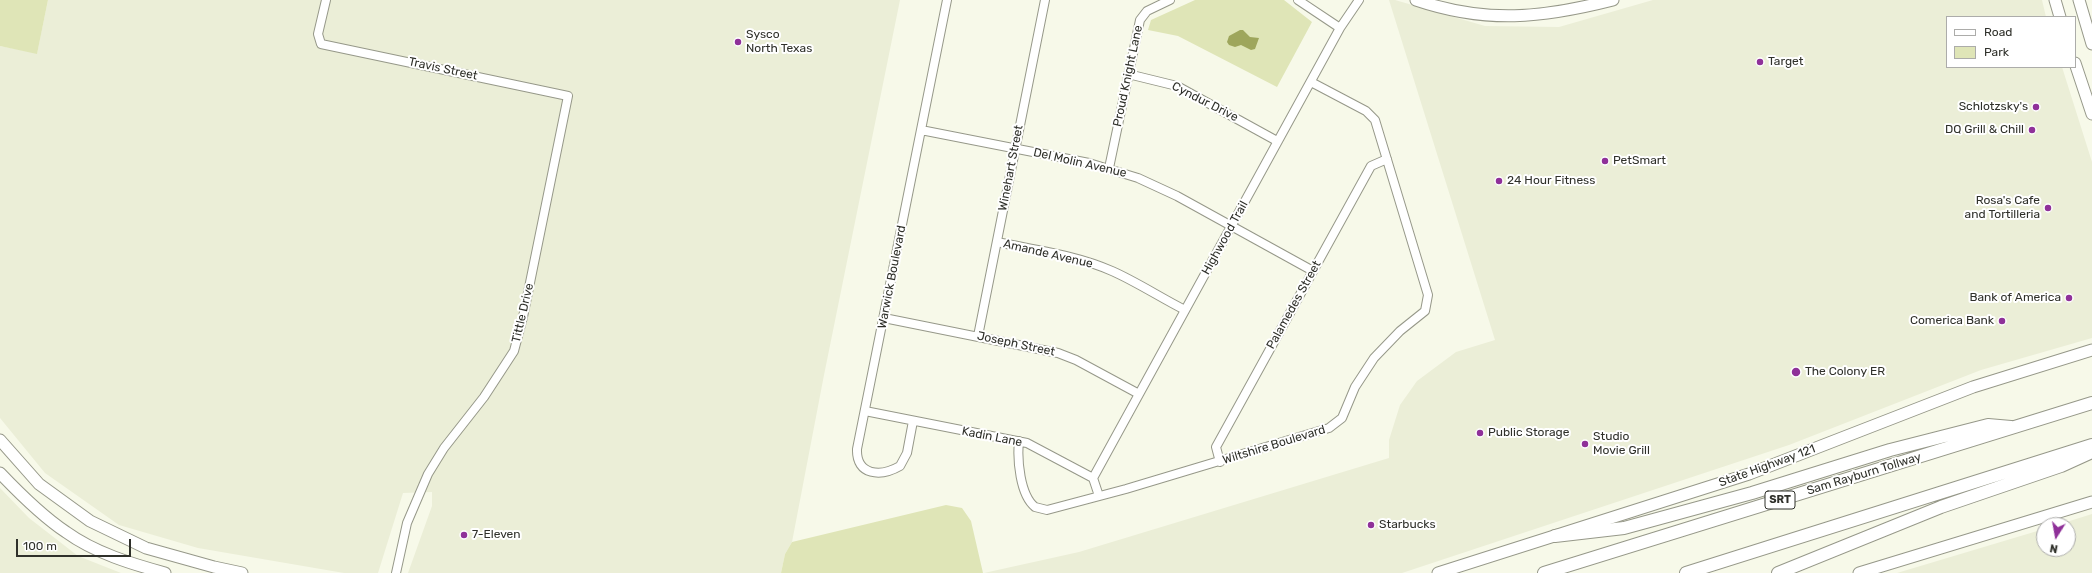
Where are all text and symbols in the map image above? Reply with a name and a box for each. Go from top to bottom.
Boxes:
legend [1946,16,2076,68]
street label: Proud Knight Lane [1110,24,1146,128]
text: Road [1984,25,2012,39]
place label: Sysco North Texas [746,28,812,56]
marker: Sysco North Texas [733,37,743,47]
text: Park [1984,45,2009,59]
street label: Travis Street [407,55,479,83]
place label: Target [1768,55,1803,69]
marker: Target [1755,57,1765,67]
street label: Cyndur Drive [1169,79,1241,125]
place label: Schlotzsky's [1959,100,2028,114]
marker: Schlotzsky's [2031,102,2041,112]
place label: DQ Grill & Chill [1945,123,2024,137]
street label: Winehart Street [996,124,1026,212]
marker: DQ Grill & Chill [2027,125,2037,135]
street label: Del Molin Avenue [1032,145,1128,181]
place label: PetSmart [1613,154,1666,168]
marker: PetSmart [1600,156,1610,166]
place label: 24 Hour Fitness [1507,174,1595,188]
marker: 24 Hour Fitness [1494,176,1504,186]
place label: Rosa's Cafe and Tortilleria [1965,194,2040,222]
street label: Highwood Trail [1199,199,1251,277]
marker: Rosa's Cafe and Tortilleria [2043,203,2053,213]
street label: Warwick Boulevard [875,224,909,330]
street label: Amande Avenue [1002,237,1094,271]
street label: Palamedes Street [1264,258,1324,352]
street label: Tittle Drive [509,282,537,344]
place label: Bank of America [1969,291,2061,305]
marker: Bank of America [2064,293,2074,303]
place label: Comerica Bank [1910,314,1994,328]
marker: Comerica Bank [1997,316,2007,326]
street label: Joseph Street [976,329,1056,359]
place label: The Colony ER [1805,365,1885,379]
marker: The Colony ER [1790,366,1802,378]
street label: Wiltshire Boulevard [1221,423,1327,467]
street label: Kadin Lane [961,424,1023,450]
place label: Public Storage [1488,426,1569,440]
marker: Public Storage [1475,428,1485,438]
place label: Studio Movie Grill [1593,430,1650,458]
marker: Studio Movie Grill [1580,439,1590,449]
street label: State Highway 121 [1717,442,1817,490]
street label: Sam Rayburn Tollway [1805,450,1923,498]
road number: SRT [1765,491,1795,509]
north arrow [2036,517,2076,557]
place label: Starbucks [1379,518,1436,532]
marker: Starbucks [1366,520,1376,530]
place label: 7-Eleven [472,528,521,542]
marker: 7-Eleven [459,530,469,540]
scale bar [18,531,133,557]
text: 100 m [23,539,57,553]
text: N [2049,541,2059,555]

